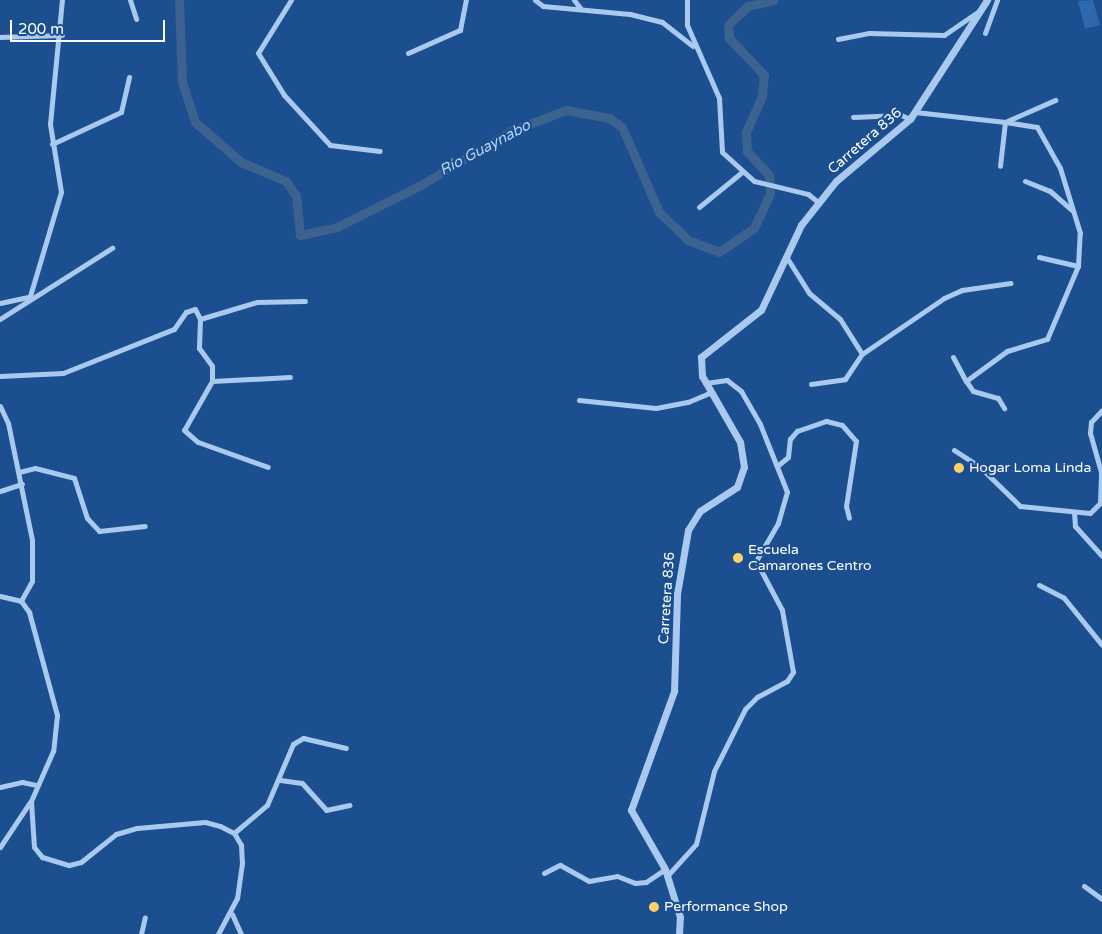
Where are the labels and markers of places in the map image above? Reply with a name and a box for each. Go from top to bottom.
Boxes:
place label: Hogar Loma Linda [969,460,1091,476]
marker: Hogar Loma Linda [953,462,965,474]
place label: Escuela Camarones Centro [748,542,872,574]
marker: Escuela Camarones Centro [732,552,744,564]
place label: Performance Shop [664,899,788,915]
marker: Performance Shop [648,901,660,913]

